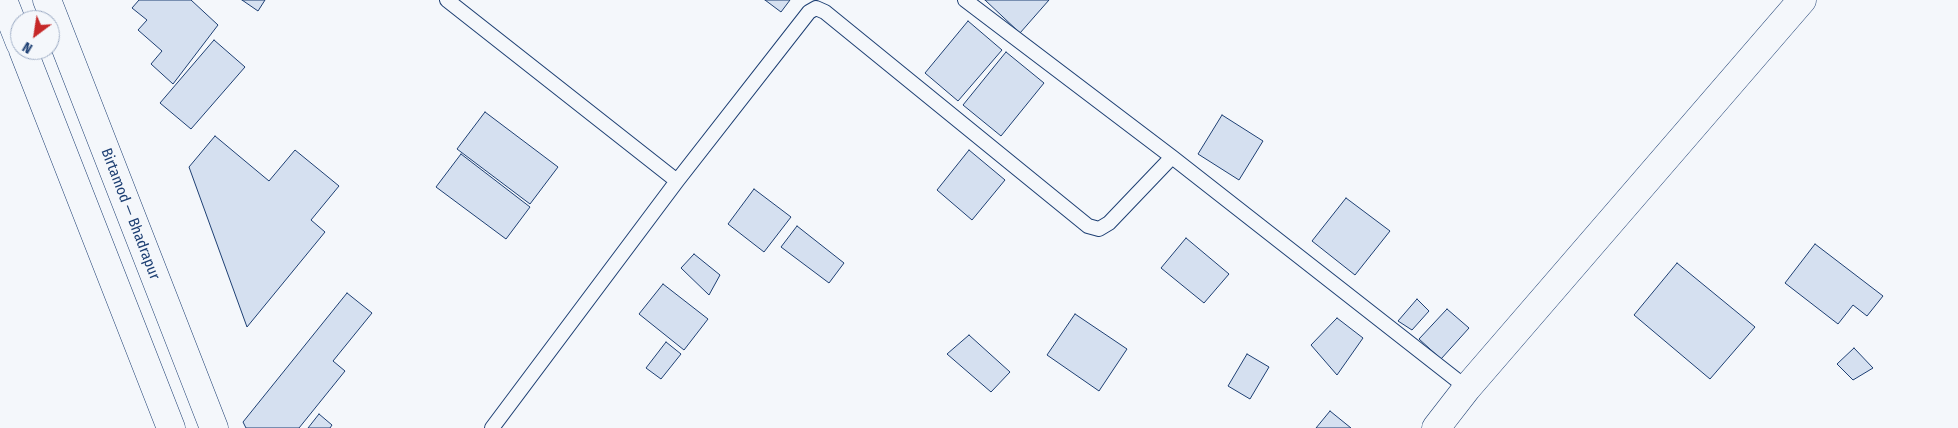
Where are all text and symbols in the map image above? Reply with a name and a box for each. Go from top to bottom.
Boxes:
north arrow [10,10,60,60]
text: N [20,38,36,57]
street label: Birtamod — Bhadrapur [97,146,163,282]

